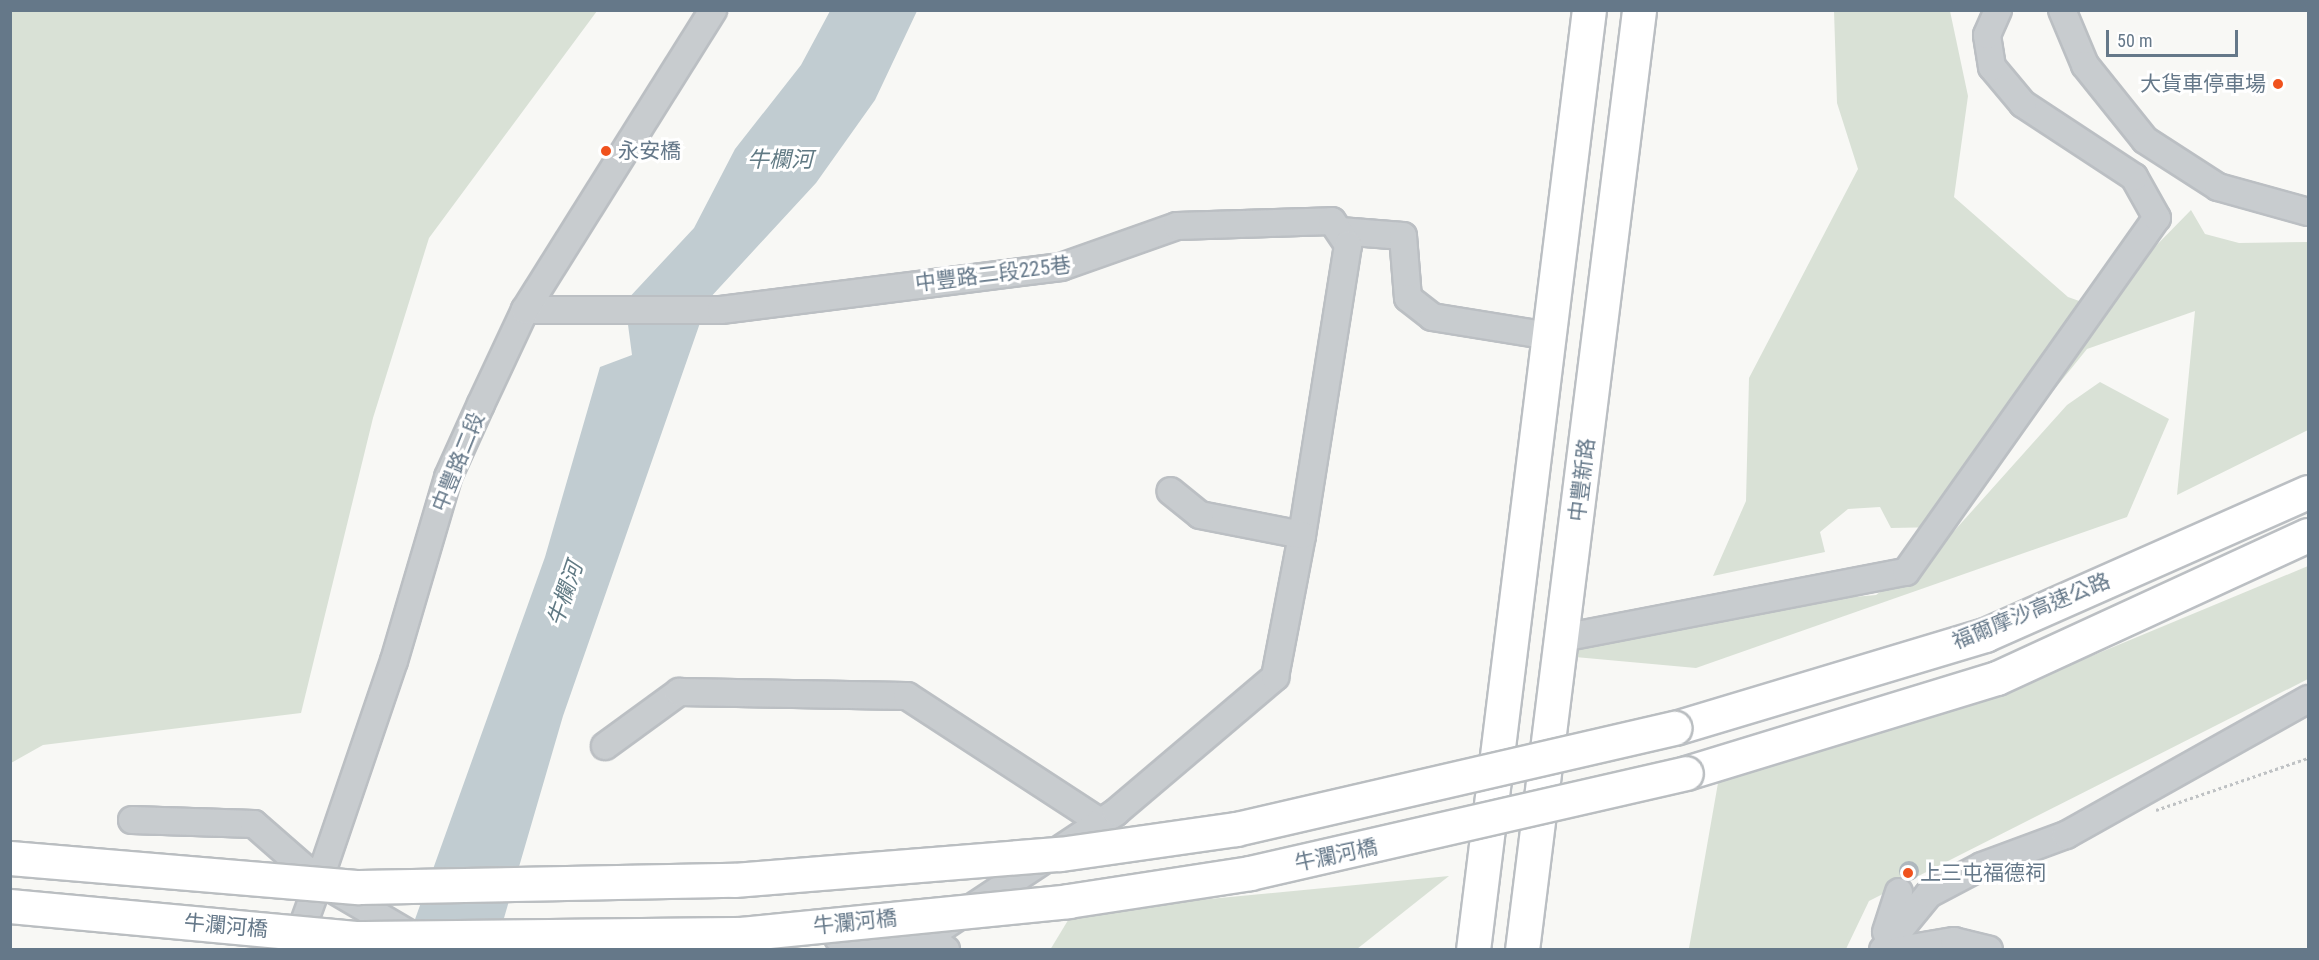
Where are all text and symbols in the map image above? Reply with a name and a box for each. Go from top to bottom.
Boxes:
scale bar [2109,18,2241,56]
text: 50 m [2117,30,2152,51]
place label: 大貨車停車場 [2140,71,2266,97]
marker: 大貨車停車場 [2271,77,2285,91]
place label: 永安橋 [618,138,681,164]
marker: 永安橋 [599,144,613,158]
water label: 牛欄河 [747,147,813,173]
street label: 中豐路二段225巷 [913,252,1073,296]
street label: 中豐路二段 [427,409,489,515]
street label: 中豐新路 [1564,437,1600,523]
water label: 牛欄河 [542,559,588,629]
street label: 福爾摩沙高速公路 [1948,568,2114,654]
street label: 牛瀾河橋 [1292,834,1380,876]
place label: 上三屯福德祠 [1920,860,2046,886]
marker: 上三屯福德祠 [1901,866,1915,880]
street label: 牛瀾河橋 [812,905,898,939]
street label: 牛瀾河橋 [183,910,269,942]

